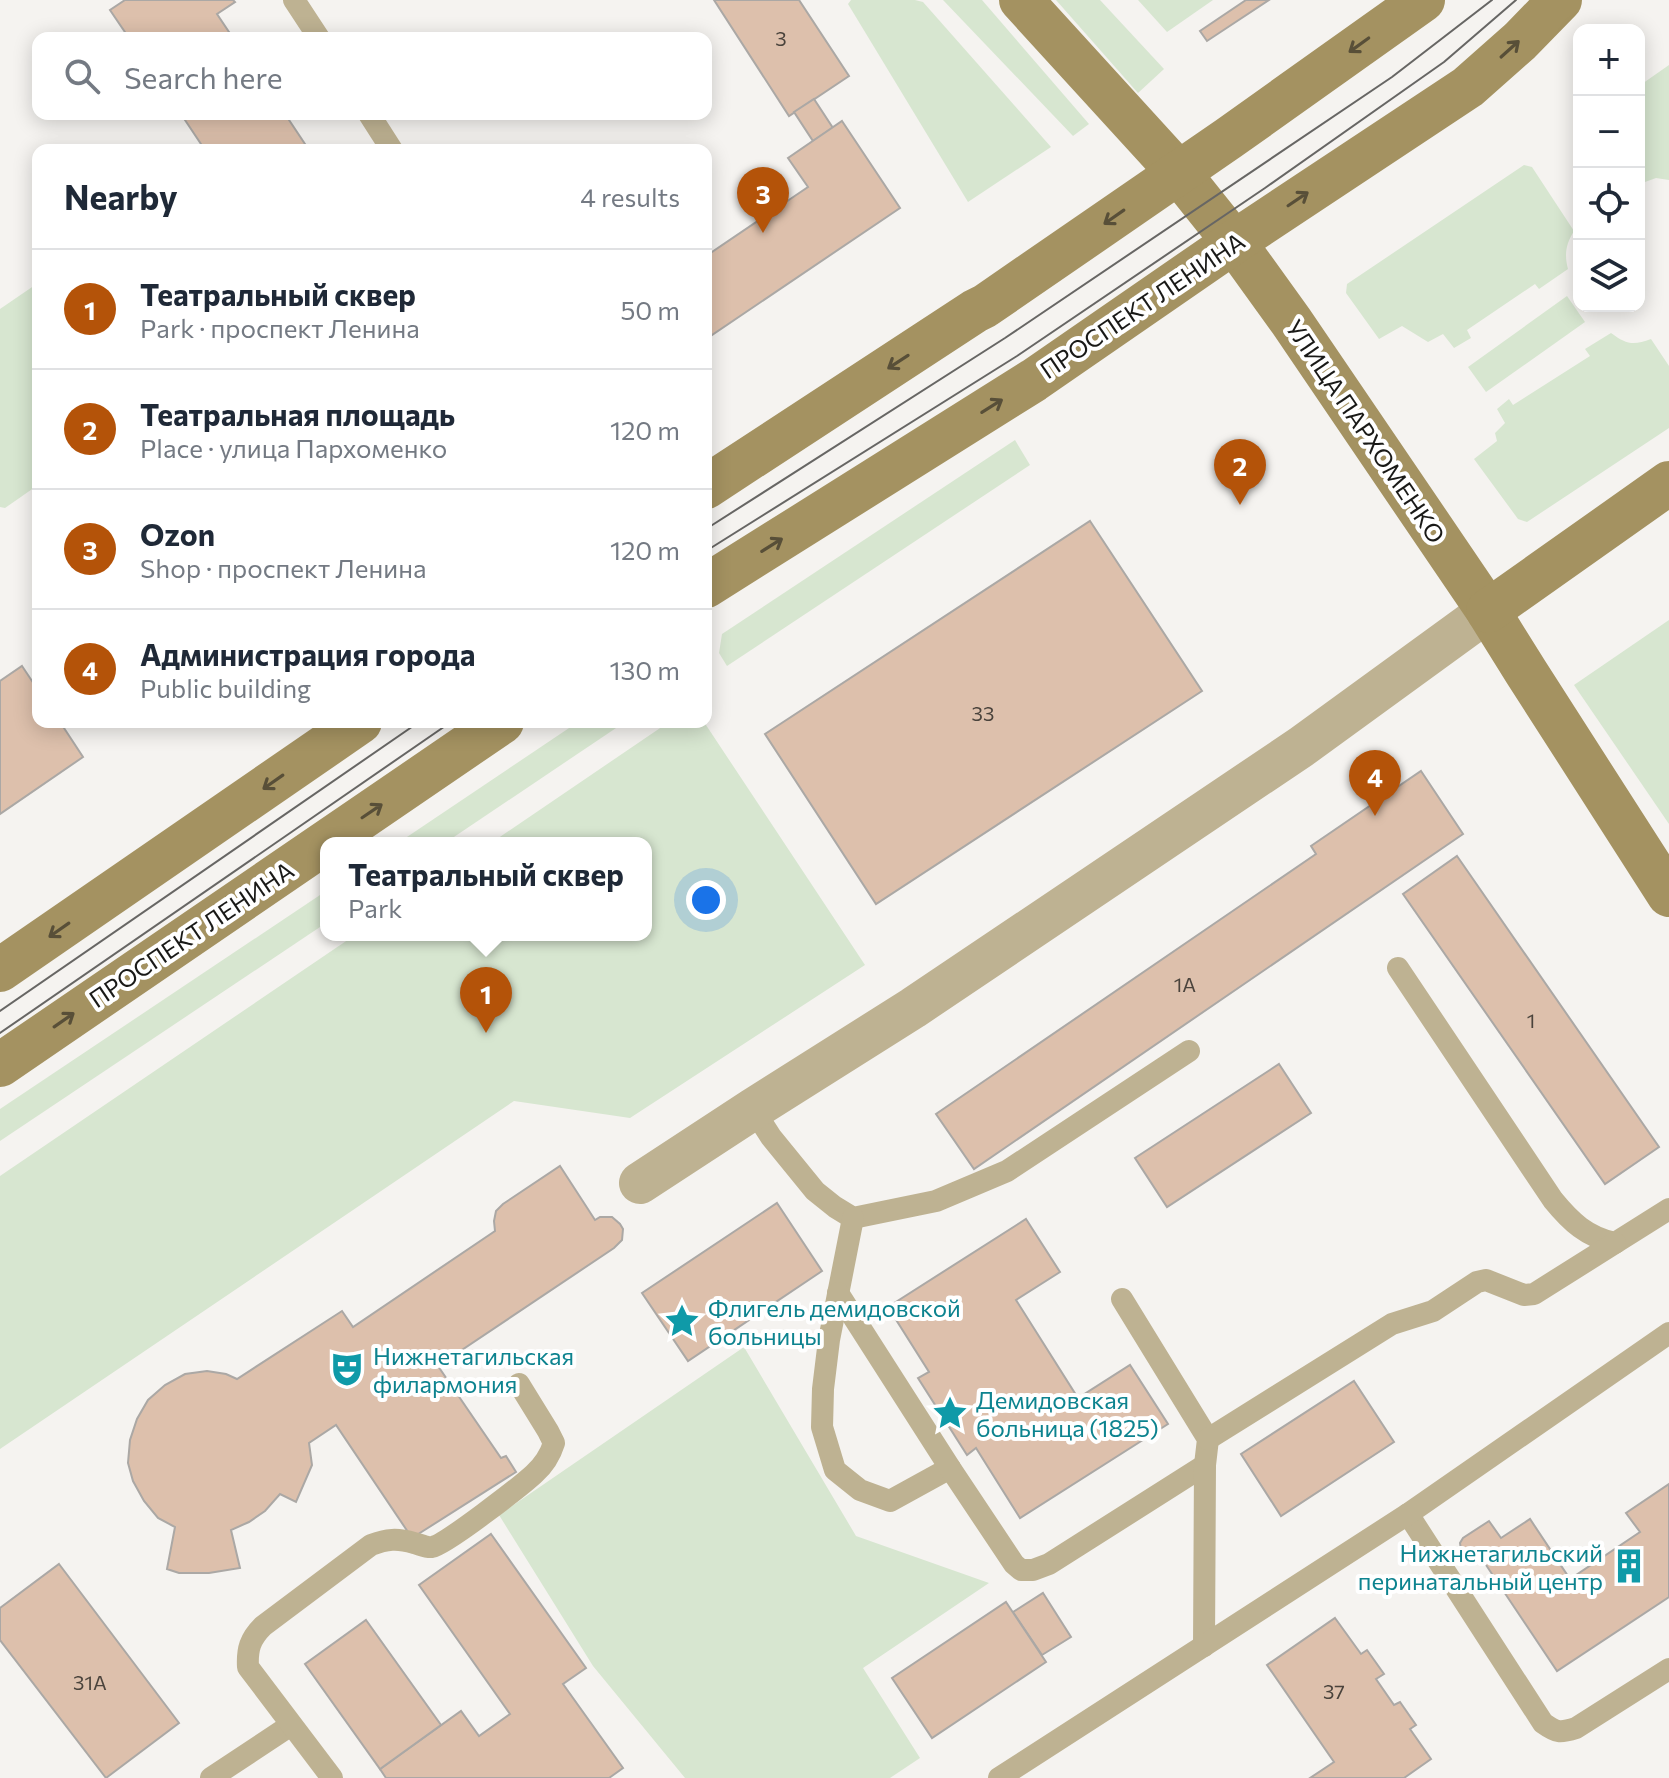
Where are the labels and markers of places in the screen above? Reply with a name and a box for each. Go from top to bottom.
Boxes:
pin: 3 [737,167,789,233]
pin: 2 [1214,439,1266,505]
pin: 4 [1349,750,1401,816]
pin: 1 [460,967,512,1033]
place label: Флигель демидовской больницы [708,1293,961,1350]
place icon: Флигель демидовской больницы [663,1302,701,1340]
place label: Нижнетагильская филармония [373,1341,574,1398]
theatre icon: Нижнетагильская филармония [328,1350,366,1388]
place label: Демидовская больница (1825) [976,1385,1159,1442]
place icon: Демидовская больница (1825) [931,1394,969,1432]
place label: Нижнетагильский перинатальный центр [1358,1538,1603,1595]
building icon: Нижнетагильский перинатальный центр [1610,1547,1648,1585]

